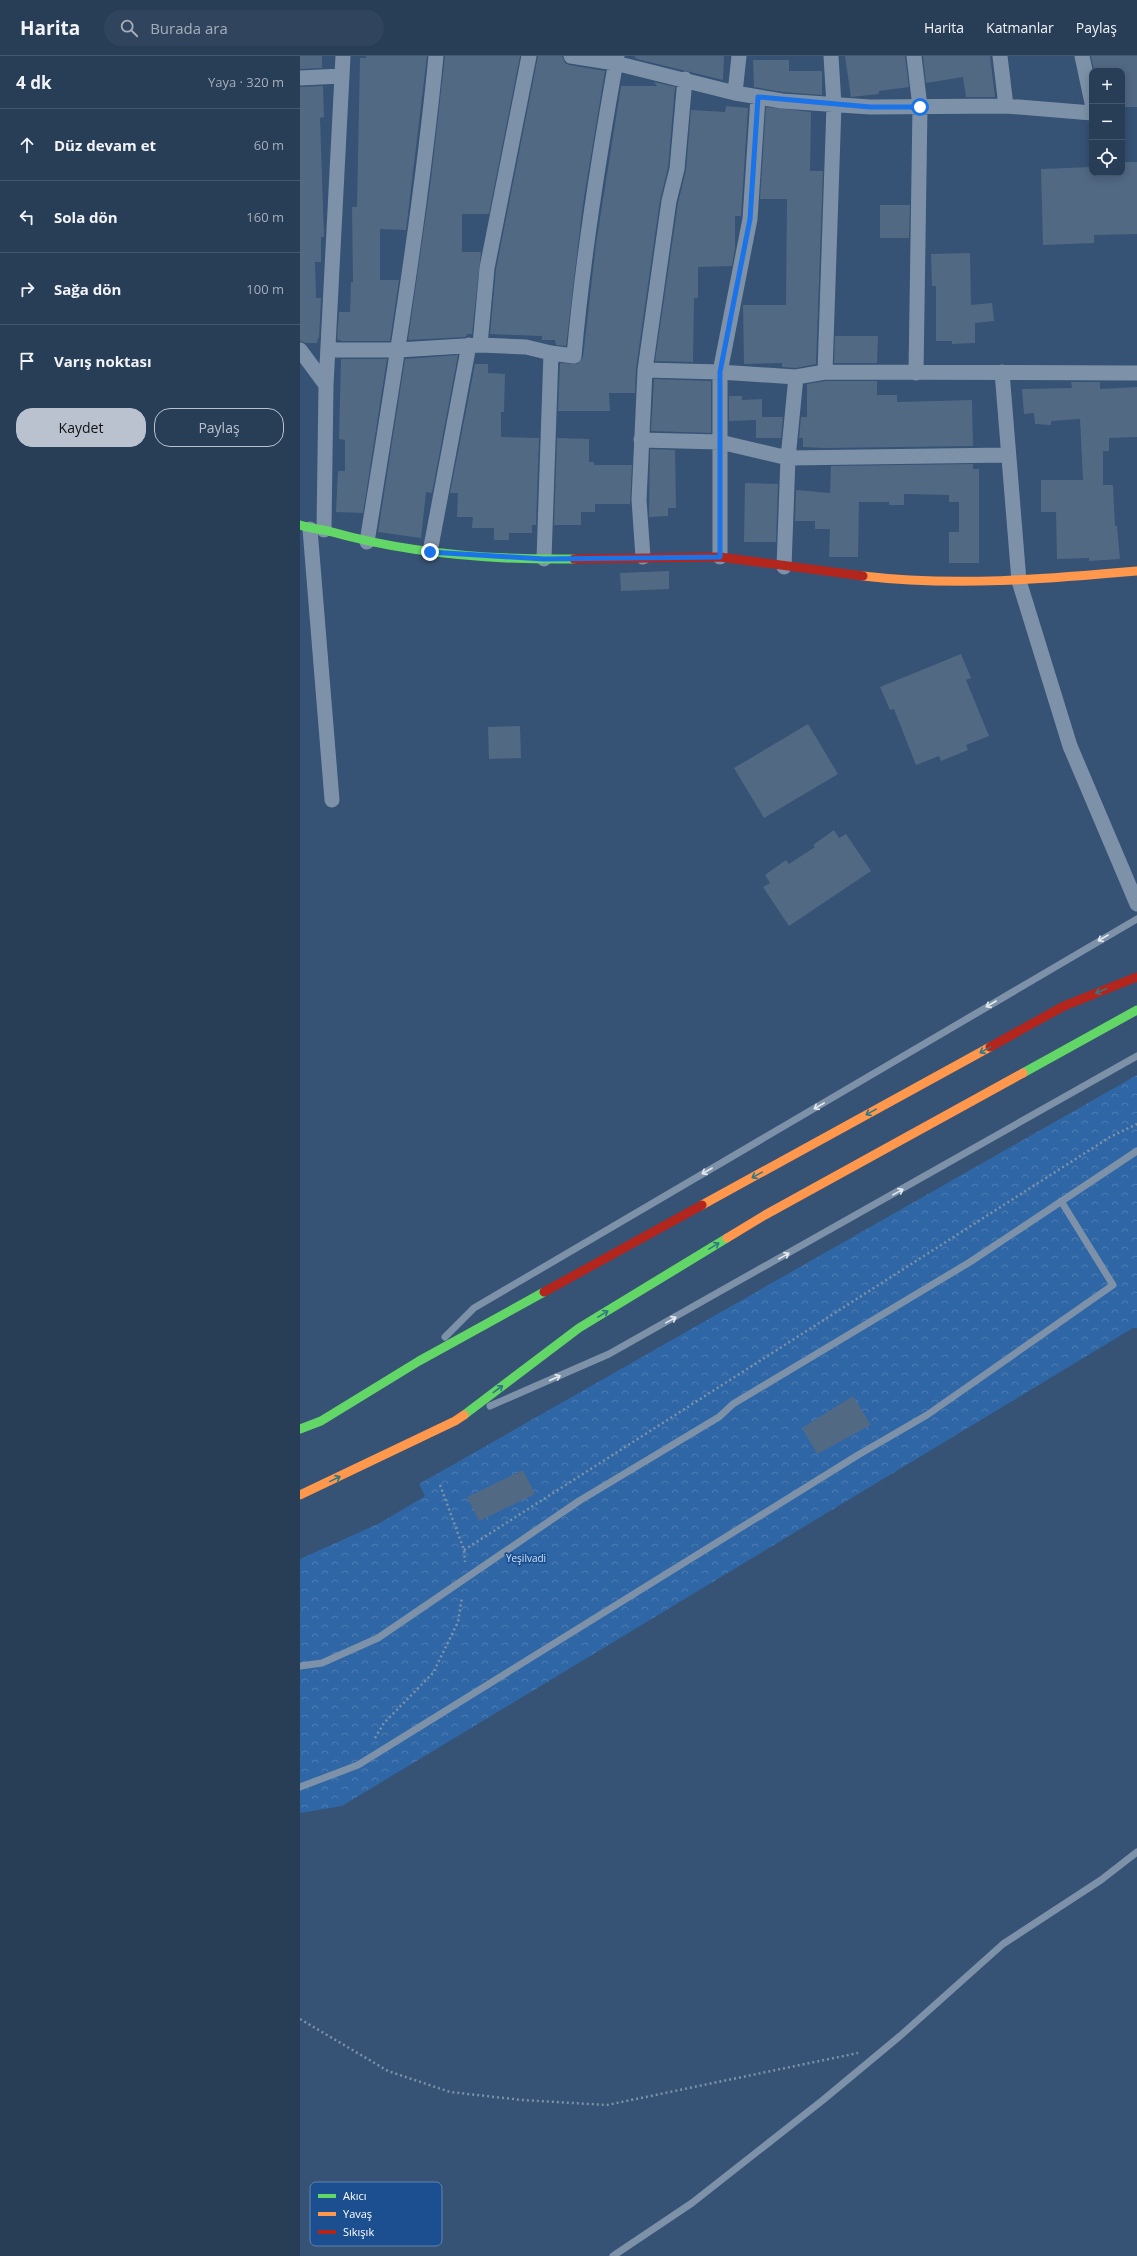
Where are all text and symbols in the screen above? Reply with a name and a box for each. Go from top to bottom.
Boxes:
search box [104,10,384,46]
text: Harita [20,15,80,41]
icon: search [118,17,140,39]
text: Burada ara [150,18,228,38]
text: Harita [924,18,964,37]
text: Katmanlar [986,18,1054,37]
text: Paylaş [1076,18,1117,37]
map controls [1089,68,1125,176]
button: + [1089,68,1125,104]
text: 4 dk [16,71,51,94]
text: Yaya · 320 m [208,73,284,91]
route start [911,98,929,116]
button: − [1089,104,1125,140]
icon: ahead [16,134,38,156]
text: Düz devam et [54,135,156,155]
text: 60 m [254,136,284,154]
button: locate [1089,140,1125,176]
icon: left [16,206,38,228]
text: Sola dön [54,207,118,227]
text: 160 m [246,208,284,226]
icon: right [16,278,38,300]
text: Sağa dön [54,279,121,299]
text: 100 m [246,280,284,298]
icon: arrive [16,350,38,372]
text: Varış noktası [54,351,152,371]
button: Kaydet [16,408,146,447]
button: Paylaş [154,408,284,447]
route end [421,543,439,561]
one-way arrow [1097,935,1109,943]
one-way arrow [1095,988,1107,996]
one-way arrow [985,1001,997,1009]
one-way arrow [979,1046,991,1054]
one-way arrow [813,1102,825,1110]
one-way arrow [865,1109,877,1117]
one-way arrow [701,1168,713,1176]
one-way arrow [751,1172,763,1179]
one-way arrow [891,1188,903,1196]
one-way arrow [708,1242,719,1250]
one-way arrow [778,1251,790,1259]
one-way arrow [597,1309,609,1317]
one-way arrow [665,1315,677,1323]
one-way arrow [548,1374,560,1381]
one-way arrow [492,1385,503,1394]
one-way arrow [329,1475,341,1482]
park label: Yeşilvadi [506,1551,546,1565]
legend [310,2182,442,2246]
text: Akıcı [343,2188,367,2203]
text: Yavaş [343,2206,372,2221]
text: Sıkışık [343,2224,374,2239]

